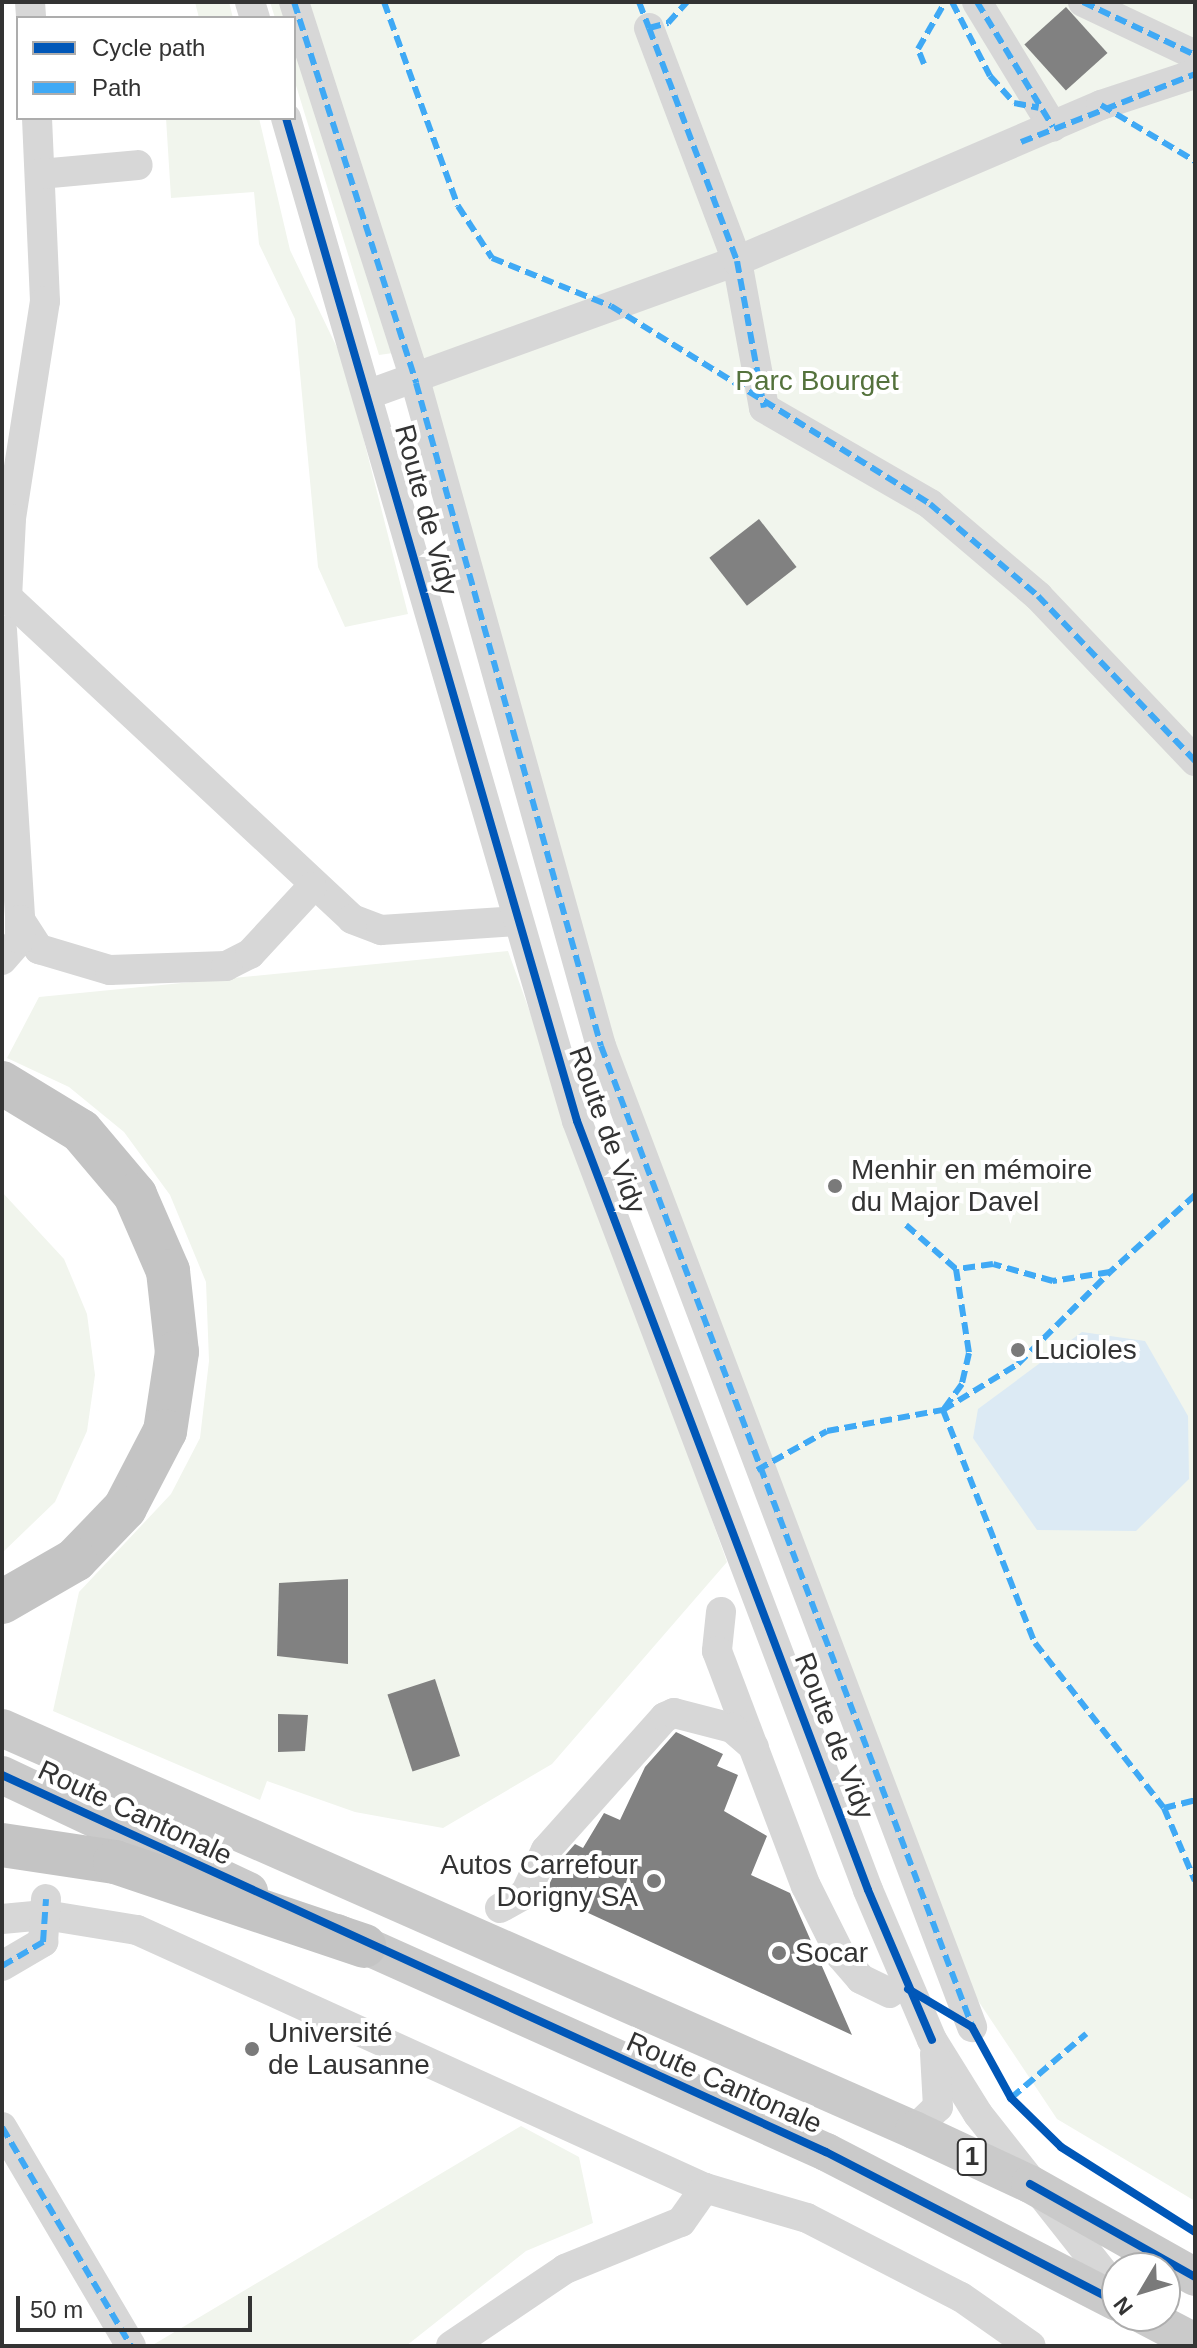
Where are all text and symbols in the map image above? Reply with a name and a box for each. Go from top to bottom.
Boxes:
legend [16,16,296,120]
text: Cycle path [92,34,205,61]
text: Path [92,74,141,101]
park label: Parc Bourget [735,364,899,398]
street label: Route de Vidy [387,421,465,599]
street label: Route de Vidy [561,1042,653,1218]
place label: Menhir en mémoire du Major Davel [851,1153,1092,1219]
marker: Menhir en mémoire du Major Davel [826,1177,844,1195]
place label: Lucioles [1034,1333,1137,1367]
marker: Lucioles [1009,1341,1027,1359]
street label: Route de Vidy [787,1648,881,1824]
street label: Route Cantonale [33,1753,237,1873]
place label: Autos Carrefour Dorigny SA [440,1848,638,1914]
marker: Autos Carrefour Dorigny SA [645,1872,663,1890]
place label: Socar [795,1936,868,1970]
marker: Socar [770,1944,788,1962]
place label: Université de Lausanne [268,2016,430,2082]
street label: Route Cantonale [621,2025,827,2141]
marker: Université de Lausanne [243,2040,261,2058]
road number: 1 [956,2135,988,2179]
north arrow [1101,2252,1181,2332]
scale bar [20,2280,256,2330]
text: N [1109,2292,1138,2320]
text: 50 m [30,2296,83,2323]

